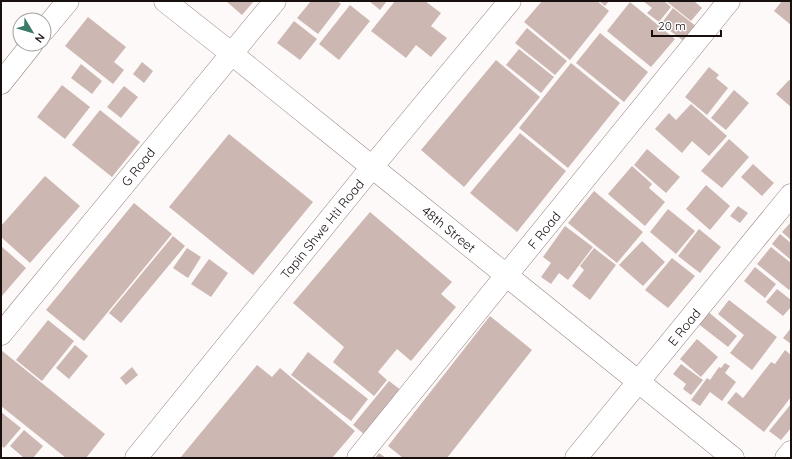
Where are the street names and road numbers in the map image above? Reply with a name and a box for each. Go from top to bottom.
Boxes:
street label: G Road [118,145,158,189]
street label: Tapin Shwe Hti Road [277,176,367,282]
street label: 48th Street [419,202,479,256]
street label: F Road [524,208,564,252]
street label: E Road [664,305,704,349]

